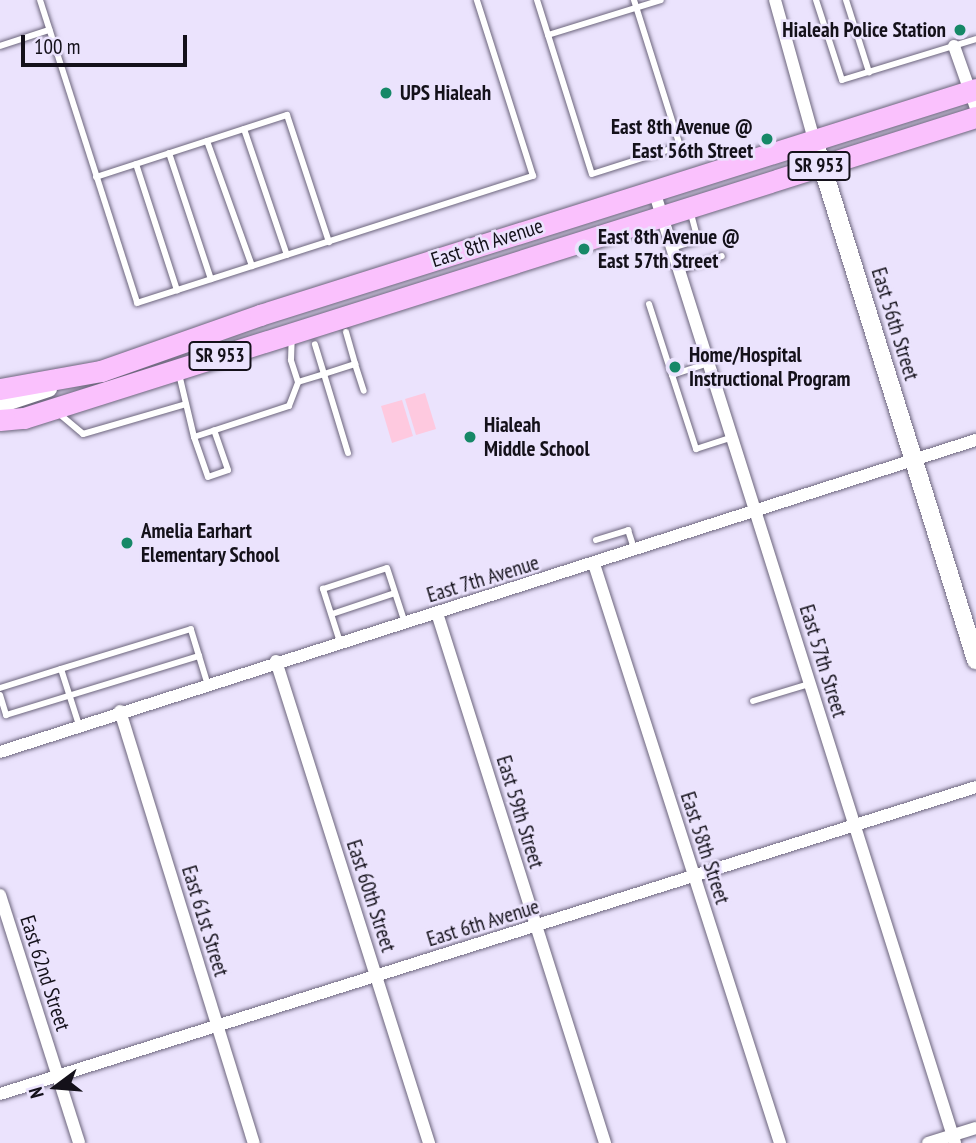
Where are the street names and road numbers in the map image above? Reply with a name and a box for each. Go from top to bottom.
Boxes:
road number: SR 953 [786,150,852,182]
street label: East 8th Avenue [428,213,546,273]
street label: East 56th Street [866,265,924,383]
road number: SR 953 [187,340,253,372]
street label: East 7th Avenue [424,550,542,608]
street label: East 57th Street [794,602,852,720]
street label: East 59th Street [491,753,549,871]
street label: East 58th Street [675,789,735,907]
street label: East 60th Street [341,837,401,955]
street label: East 61st Street [176,863,234,979]
street label: East 6th Avenue [423,894,543,952]
street label: East 62nd Street [14,912,76,1034]

